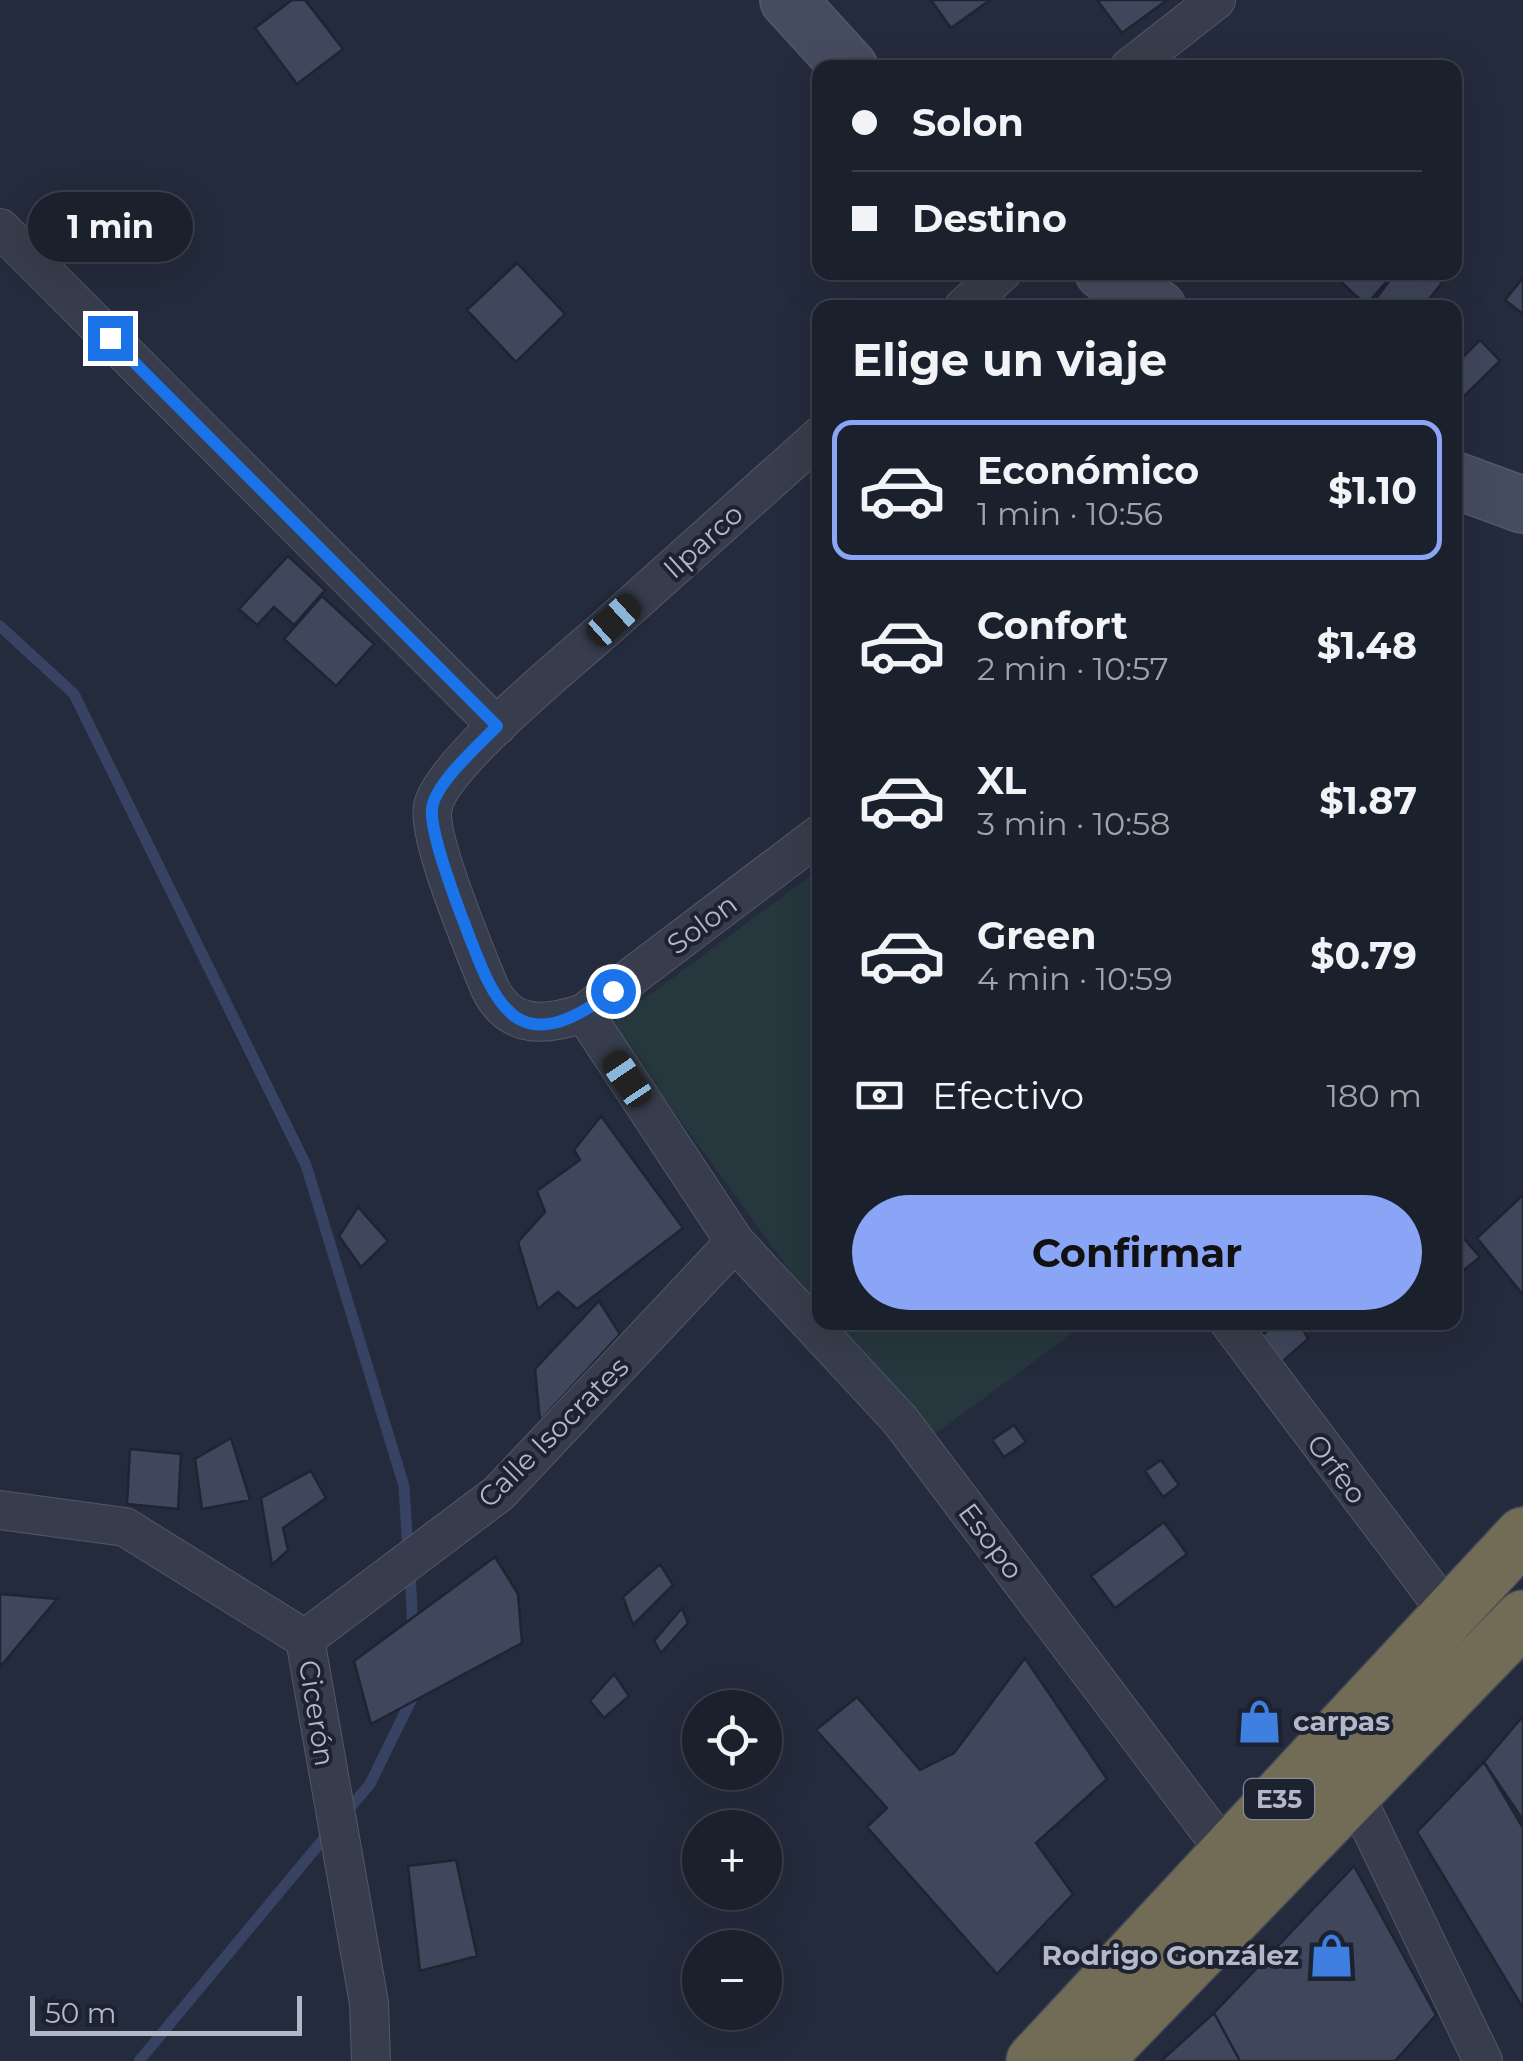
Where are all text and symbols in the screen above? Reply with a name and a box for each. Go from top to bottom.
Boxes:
text: Solon [912,99,1024,146]
callout: 1 min [28,193,192,263]
text: Destino [912,195,1067,242]
text: 1 min [67,207,154,246]
route end [88,316,133,361]
text: Elige un viaje [852,332,1167,387]
icon: car [857,445,947,535]
text: Económico [977,447,1199,494]
text: $1.10 [1328,467,1417,514]
text: 1 min · 10:56 [977,494,1163,533]
street label: Ilparco [656,496,750,586]
car [582,589,646,651]
icon: car [857,600,947,690]
text: Confort [977,602,1128,649]
text: $1.48 [1317,622,1417,669]
text: 2 min · 10:57 [977,649,1169,688]
icon: car [857,755,947,845]
text: XL [977,757,1026,804]
text: $1.87 [1319,777,1417,824]
text: 3 min · 10:58 [977,804,1171,843]
street label: Solon [660,887,744,961]
icon: car [857,910,947,1000]
text: Green [977,912,1097,959]
text: $0.79 [1310,932,1417,979]
text: 4 min · 10:59 [977,959,1173,998]
route start [591,969,636,1014]
car [598,1046,656,1112]
icon: cash [852,1068,907,1123]
text: Efectivo [932,1072,1084,1119]
text: 180 m [1327,1076,1422,1115]
button: Confirmar [852,1195,1422,1310]
street label: Calle Isocrates [471,1350,635,1514]
street label: Orfeo [1300,1427,1374,1511]
street label: Esopo [951,1496,1031,1586]
street label: Cicerón [292,1657,342,1769]
map controls [682,1690,782,2030]
button: locate [682,1690,782,1790]
shop icon: carpas [1236,1697,1284,1745]
place label: carpas [1293,1704,1390,1738]
road number: E35 [1244,1779,1314,1819]
button: + [682,1810,782,1910]
button: − [682,1930,782,2030]
shop icon: Rodrigo González [1308,1931,1356,1979]
place label: Rodrigo González [1042,1938,1299,1972]
scale bar [30,1991,302,2036]
text: 50 m [45,1996,116,2030]

